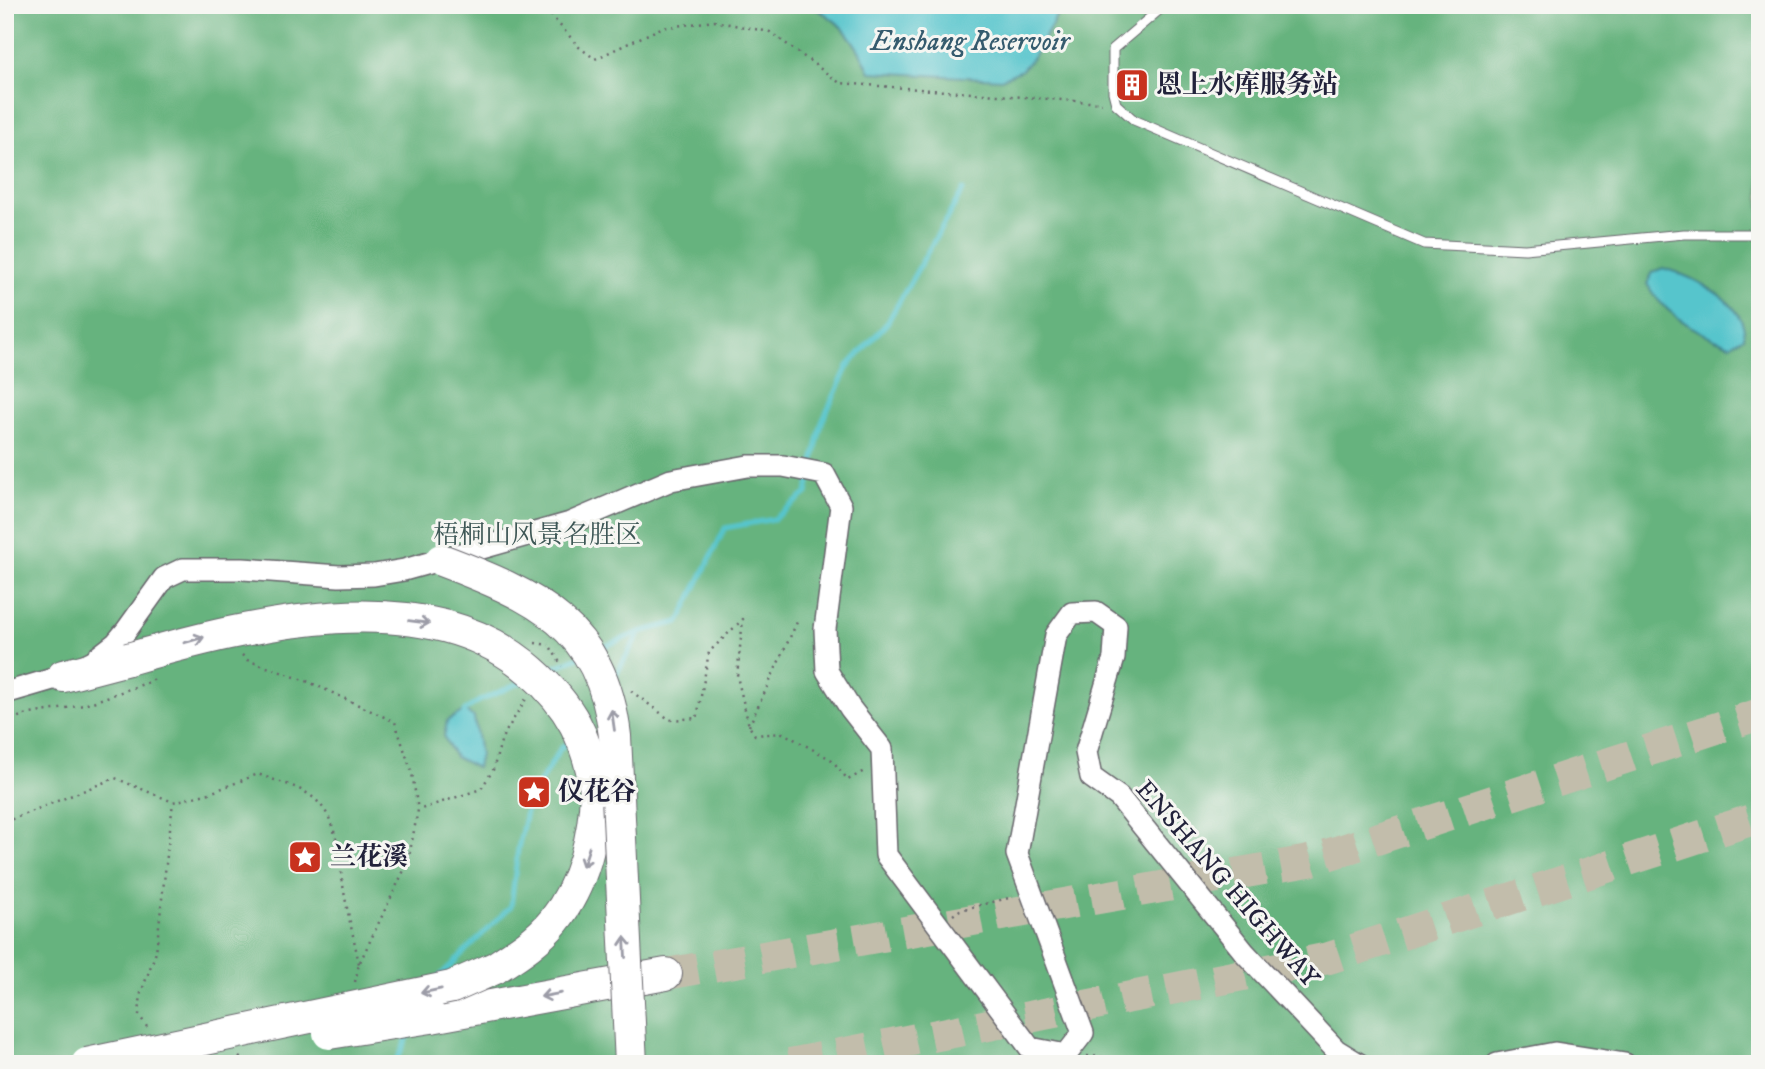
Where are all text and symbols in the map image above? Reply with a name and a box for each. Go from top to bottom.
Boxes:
water label: Enshang Reservoir [869,24,1071,59]
building icon: 恩上水库服务站 [1113,66,1151,104]
place label: 恩上水库服务站 [1156,69,1338,102]
park label: 梧桐山风景名胜区 [433,519,641,552]
one-way arrow [407,616,430,629]
one-way arrow [183,633,205,646]
one-way arrow [606,709,619,731]
place icon: 仪花谷 [515,773,553,811]
street label: ENSHANG HIGHWAY [1128,774,1326,995]
place label: 仪花谷 [558,776,636,809]
place icon: 兰花溪 [286,838,324,876]
place label: 兰花溪 [330,841,408,874]
one-way arrow [578,845,591,867]
one-way arrow [619,935,632,958]
one-way arrow [420,985,443,999]
one-way arrow [540,989,563,1002]

